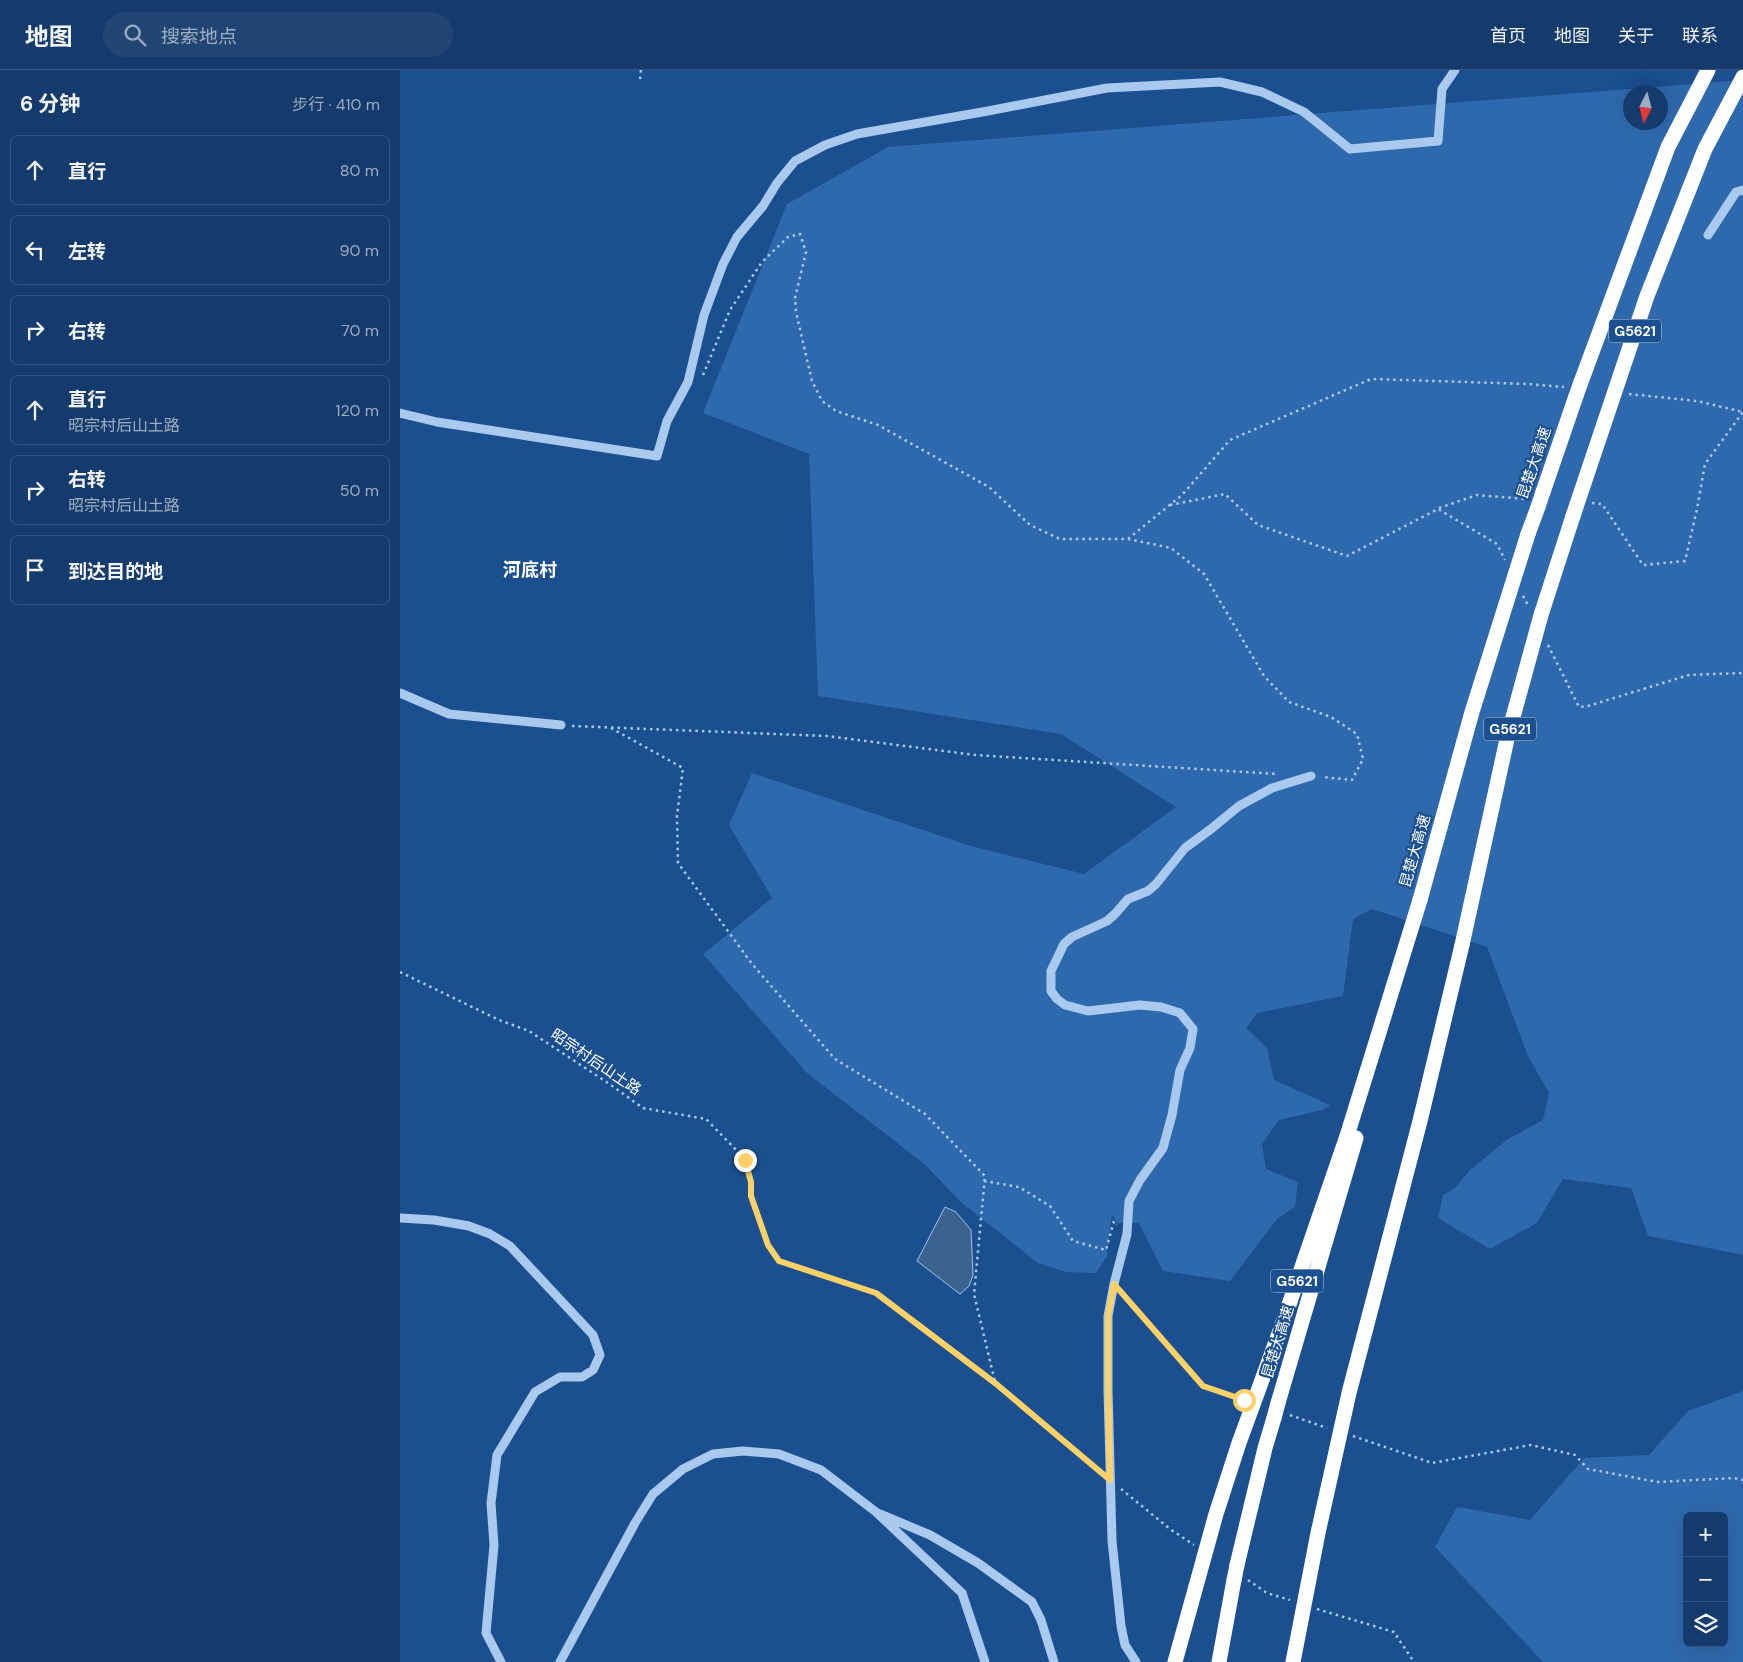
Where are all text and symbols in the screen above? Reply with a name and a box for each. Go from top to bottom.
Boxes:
search box [103,12,453,57]
text: 地图 [25,21,73,52]
icon: search [121,21,149,49]
text: 搜索地点 [161,24,237,49]
text: 首页 [1490,24,1526,48]
text: 地图 [1554,24,1590,48]
text: 关于 [1618,24,1654,48]
text: 联系 [1682,24,1718,48]
north arrow [1623,85,1668,130]
text: 6 分钟 [20,90,80,118]
text: 步行 · 410 m [292,94,380,115]
icon: ahead [21,156,49,184]
text: 直行 [68,159,106,184]
text: 80 m [340,160,379,181]
icon: left [21,236,49,264]
text: 左转 [68,239,106,264]
text: 90 m [339,240,379,261]
icon: right [21,316,49,344]
text: 右转 [68,319,106,344]
text: 70 m [341,320,379,341]
road number: G5621 [1609,320,1661,342]
text: 直行 [68,387,106,412]
icon: ahead [21,396,49,424]
text: 120 m [335,400,379,421]
text: 昭宗村后山土路 [68,415,180,436]
street label: 昆楚大高速 [1512,424,1556,502]
text: 右转 [68,467,106,492]
icon: right [21,476,49,504]
text: 50 m [340,480,379,501]
text: 昭宗村后山土路 [68,495,180,516]
icon: arrive [21,556,49,584]
district label: 河底村 [503,558,557,582]
text: 到达目的地 [68,559,163,584]
road number: G5621 [1484,718,1536,741]
street label: 昆楚大高速 [1395,812,1435,890]
street label: 昭宗村后山土路 [547,1024,645,1100]
route end [734,1149,757,1172]
road number: G5621 [1271,1270,1323,1292]
street label: 昆楚大高速 [1257,1303,1299,1381]
route start [1233,1389,1256,1412]
map controls [1683,1512,1728,1647]
button: + [1683,1512,1728,1557]
button: − [1683,1557,1728,1602]
button: layers [1683,1602,1728,1647]

